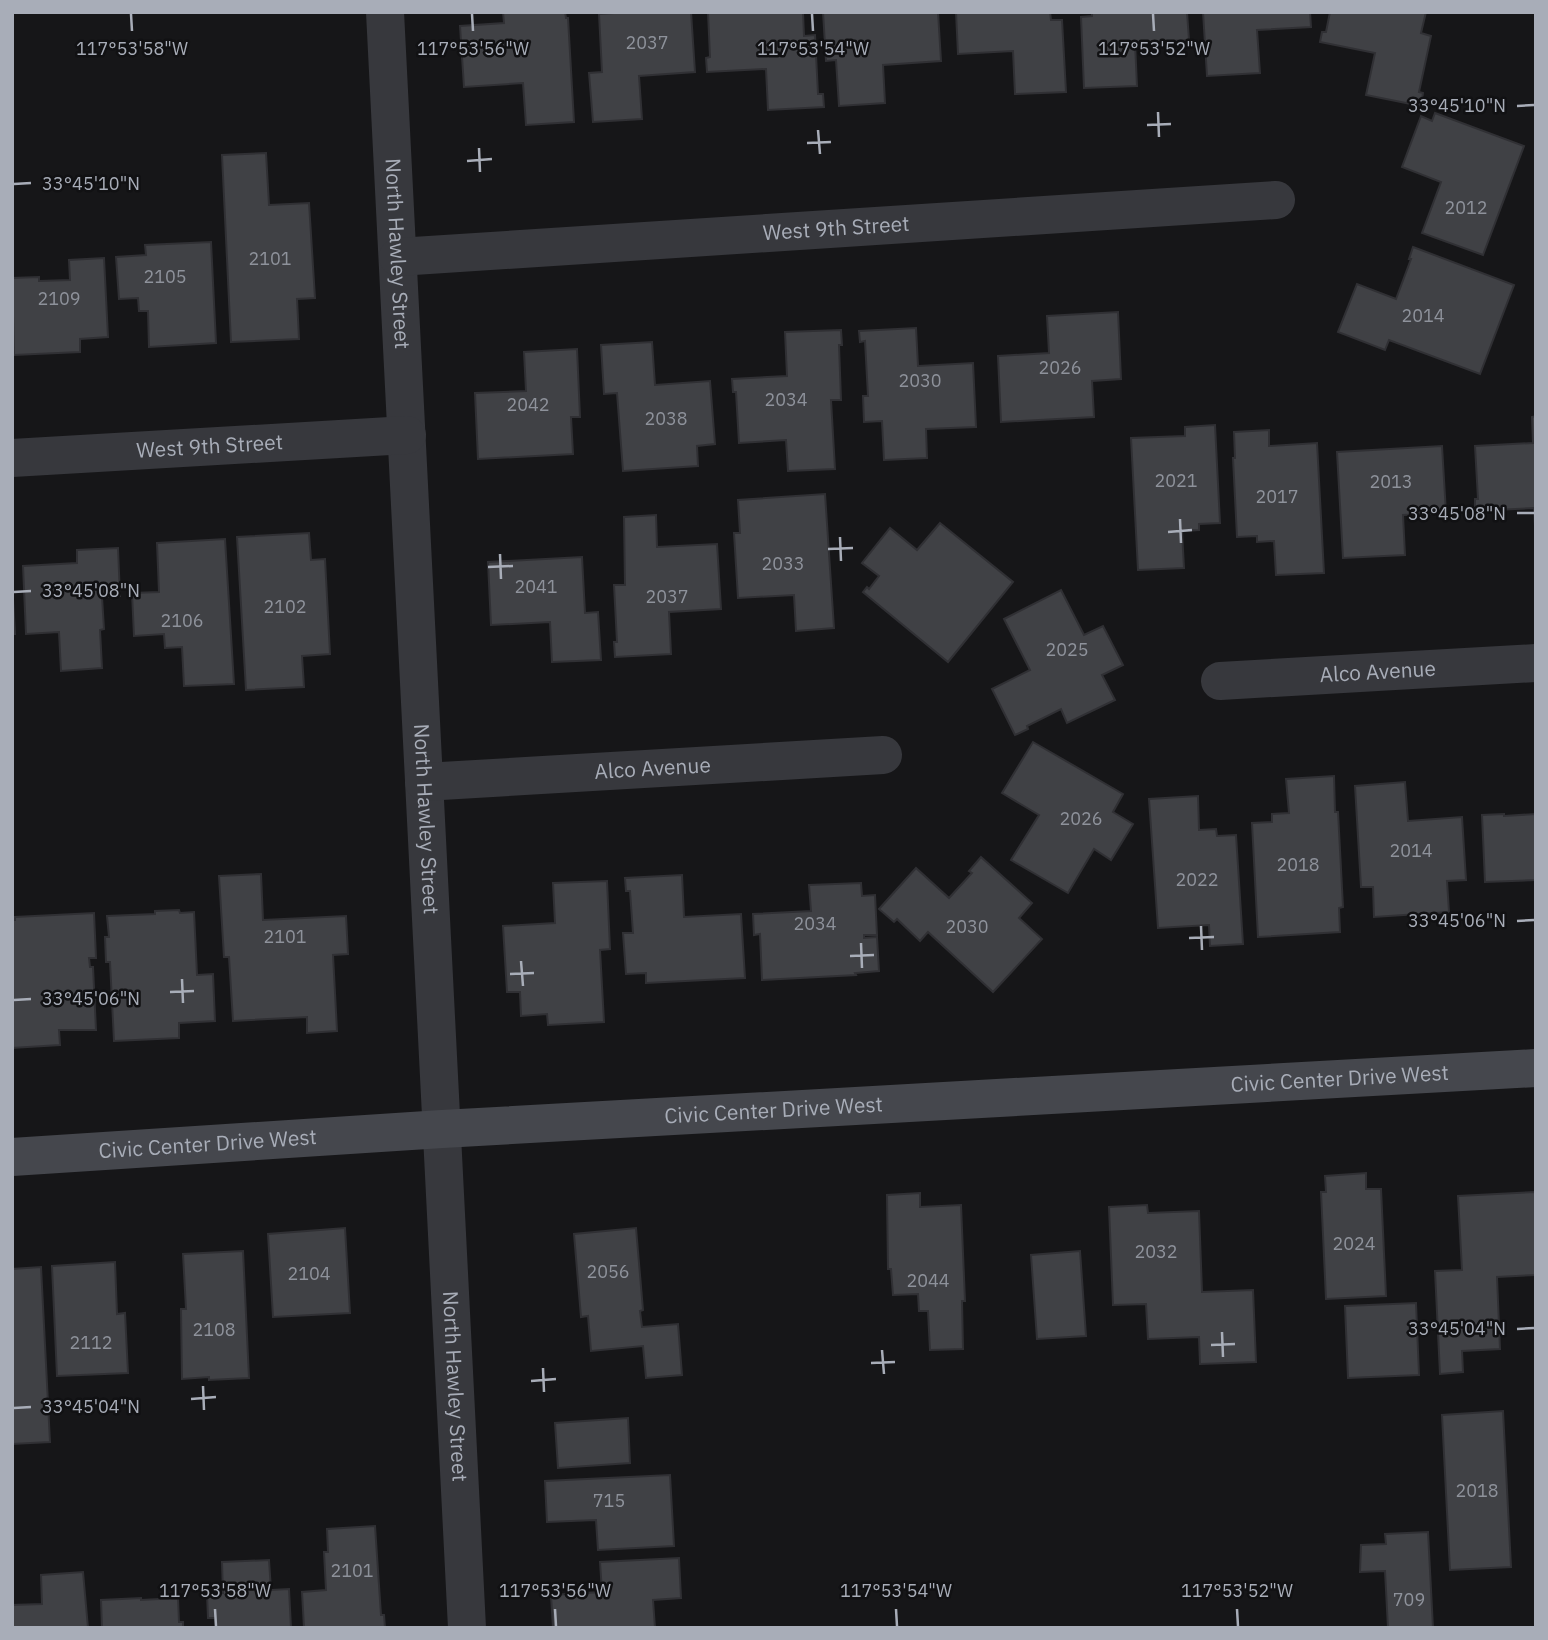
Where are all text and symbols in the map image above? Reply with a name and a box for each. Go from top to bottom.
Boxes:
house number: 2037 [625,31,669,54]
text: 117°53'58"W [76,37,188,60]
text: 117°53'56"W [417,37,529,60]
text: 117°53'54"W [757,37,869,60]
text: 117°53'52"W [1098,37,1210,60]
text: 33°45'10"N [1408,94,1506,117]
street label: North Hawley Street [379,158,417,350]
text: 33°45'10"N [42,172,140,195]
house number: 2012 [1444,196,1488,219]
street label: West 9th Street [762,209,910,246]
house number: 2101 [248,247,292,270]
house number: 2105 [143,265,187,288]
house number: 2109 [37,287,81,310]
house number: 2014 [1401,304,1445,327]
house number: 2026 [1038,356,1082,379]
house number: 2030 [898,369,942,392]
house number: 2034 [764,388,808,411]
house number: 2042 [506,393,550,416]
house number: 2038 [644,407,688,430]
street label: West 9th Street [135,427,284,464]
house number: 2021 [1154,469,1198,492]
house number: 2013 [1369,470,1413,493]
house number: 2017 [1255,485,1299,508]
text: 33°45'08"N [1408,502,1506,525]
house number: 2033 [761,552,805,575]
house number: 2041 [514,575,558,598]
text: 33°45'08"N [42,579,140,602]
house number: 2037 [645,585,689,608]
house number: 2102 [263,595,307,618]
house number: 2106 [160,609,204,632]
house number: 2025 [1045,638,1089,661]
street label: Alco Avenue [1319,654,1437,688]
street label: North Hawley Street [408,723,446,915]
street label: Alco Avenue [594,750,712,785]
house number: 2026 [1059,807,1103,830]
house number: 2014 [1389,839,1433,862]
house number: 2018 [1276,853,1320,876]
house number: 2022 [1175,868,1219,891]
text: 33°45'06"N [1408,909,1506,932]
house number: 2034 [793,912,837,935]
house number: 2030 [945,915,989,938]
house number: 2101 [263,925,307,948]
text: 33°45'06"N [42,987,140,1010]
street label: Civic Center Drive West [1230,1058,1450,1098]
street label: Civic Center Drive West [664,1089,883,1130]
street label: Civic Center Drive West [98,1122,318,1164]
house number: 2024 [1332,1232,1376,1255]
house number: 2032 [1134,1240,1178,1263]
house number: 2056 [586,1260,630,1283]
house number: 2104 [287,1262,331,1285]
house number: 2044 [906,1269,950,1292]
street label: North Hawley Street [437,1290,475,1482]
text: 33°45'04"N [1408,1317,1506,1340]
house number: 2108 [192,1318,236,1341]
house number: 2112 [69,1331,113,1354]
text: 33°45'04"N [42,1395,140,1418]
house number: 2018 [1455,1479,1499,1502]
house number: 715 [593,1489,625,1512]
house number: 2101 [330,1559,374,1582]
text: 117°53'58"W [159,1579,271,1602]
text: 117°53'56"W [499,1579,611,1602]
text: 117°53'54"W [840,1579,952,1602]
text: 117°53'52"W [1181,1579,1293,1602]
house number: 709 [1393,1588,1425,1611]

